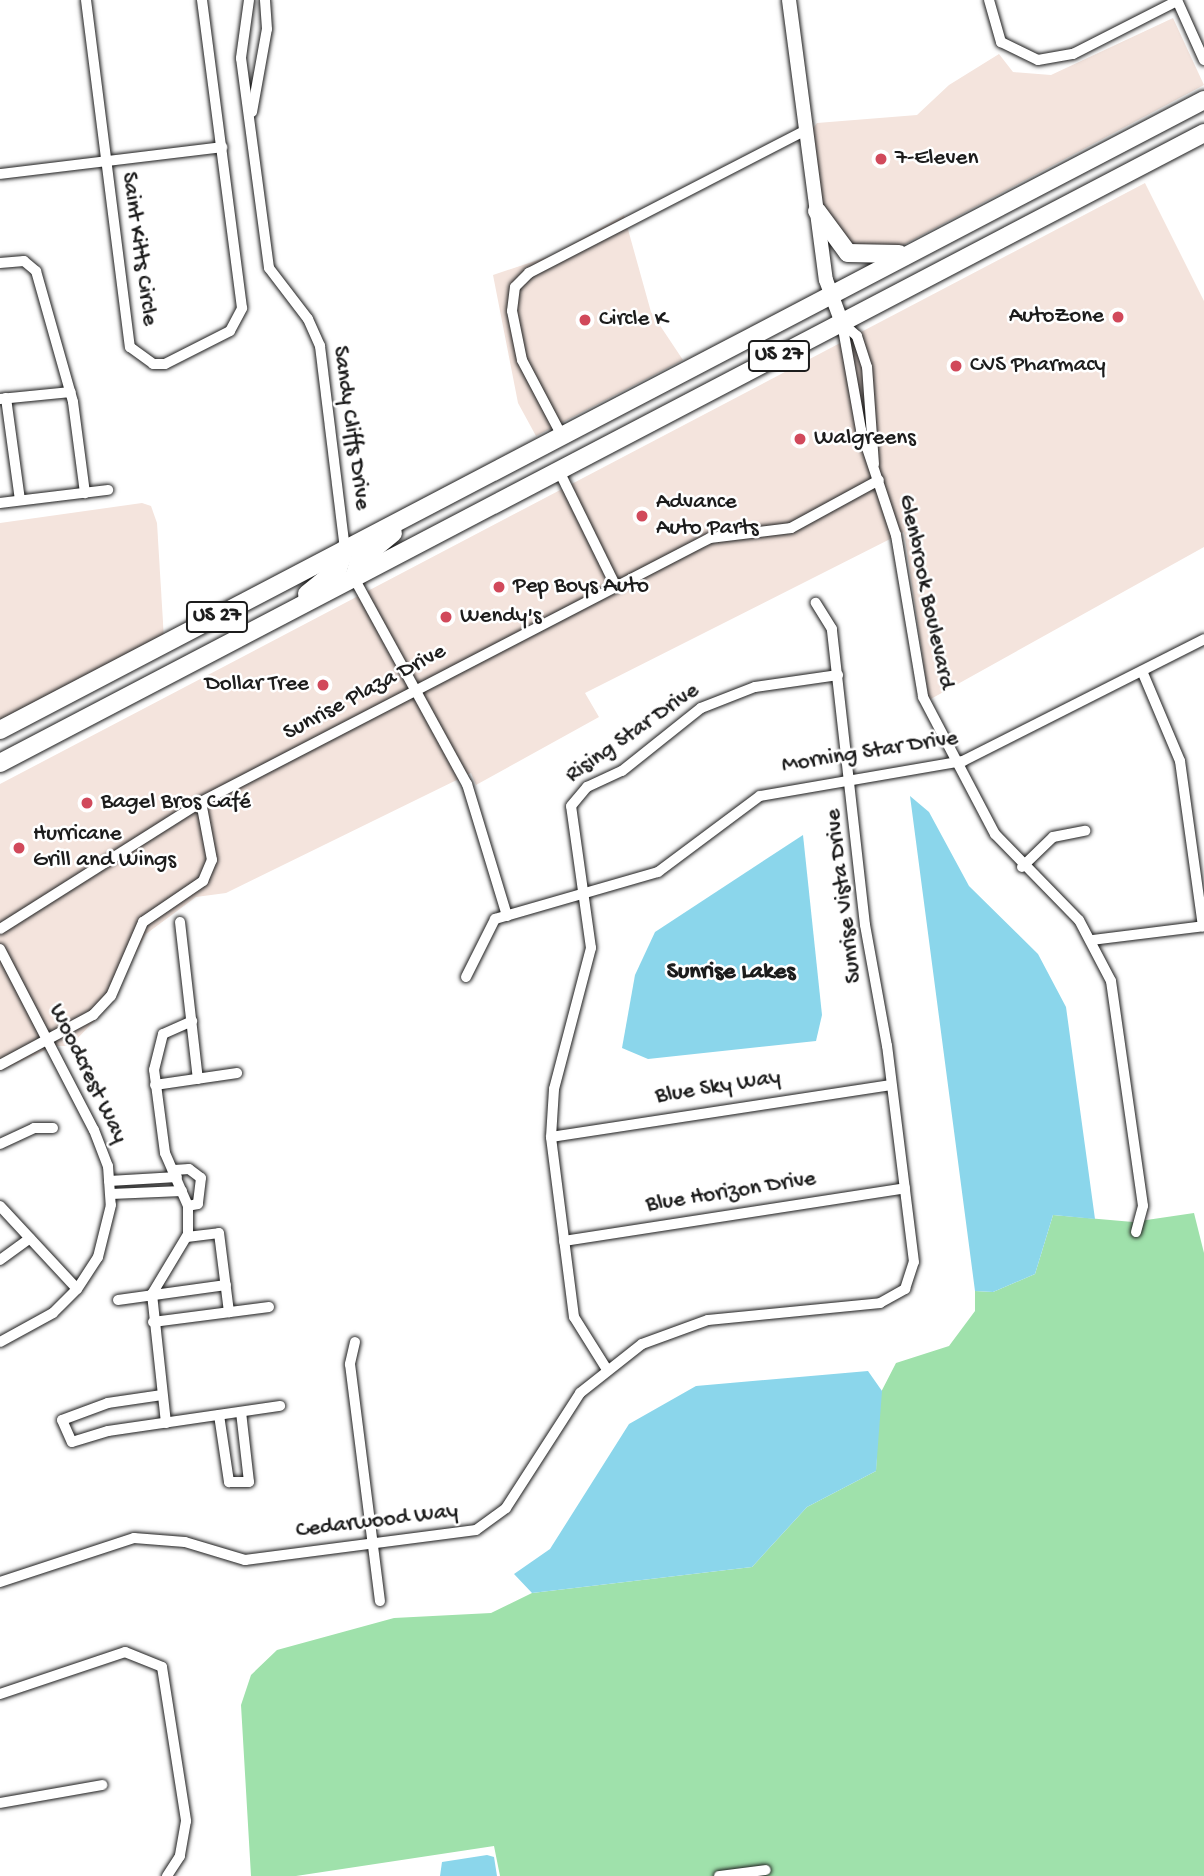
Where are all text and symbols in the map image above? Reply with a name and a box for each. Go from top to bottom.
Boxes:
place label: 7-Eleven [895,145,978,173]
marker: 7-Eleven [873,151,889,167]
street label: Saint Kitts Circle [114,170,162,328]
place label: AutoZone [1009,303,1104,331]
place label: Circle K [599,306,667,334]
marker: AutoZone [1110,309,1126,325]
marker: Circle K [577,312,593,328]
road number: US 27 [748,338,810,374]
street label: Sandy Cliffs Drive [325,344,375,512]
place label: CVS Pharmacy [970,352,1106,380]
marker: CVS Pharmacy [948,358,964,374]
place label: Walgreens [814,425,916,453]
marker: Walgreens [792,431,808,447]
place label: Advance Auto Parts [656,489,759,543]
street label: Glenbrook Boulevard [891,492,959,692]
marker: Advance Auto Parts [634,508,650,524]
place label: Pep Boys Auto [513,573,649,601]
marker: Pep Boys Auto [491,579,507,595]
road number: US 27 [186,600,248,634]
place label: Wendy's [460,603,541,631]
marker: Wendy's [438,609,454,625]
street label: Sunrise Plaza Drive [279,638,451,748]
place label: Dollar Tree [205,671,309,699]
marker: Dollar Tree [315,677,331,693]
street label: Rising Star Drive [561,678,705,790]
street label: Morning Star Drive [780,725,960,781]
place label: Bagel Bros Café [101,789,251,817]
marker: Bagel Bros Café [79,795,95,811]
street label: Sunrise Vista Drive [821,807,869,985]
place label: Hurricane Grill and Wings [33,821,176,875]
marker: Hurricane Grill and Wings [11,840,27,856]
district label: Sunrise Lakes [667,959,795,987]
street label: Woodcrest Way [41,1000,133,1148]
street label: Blue Sky Way [653,1064,783,1112]
street label: Blue Horizon Drive [644,1166,818,1220]
street label: Cedarwood Way [294,1498,460,1546]

